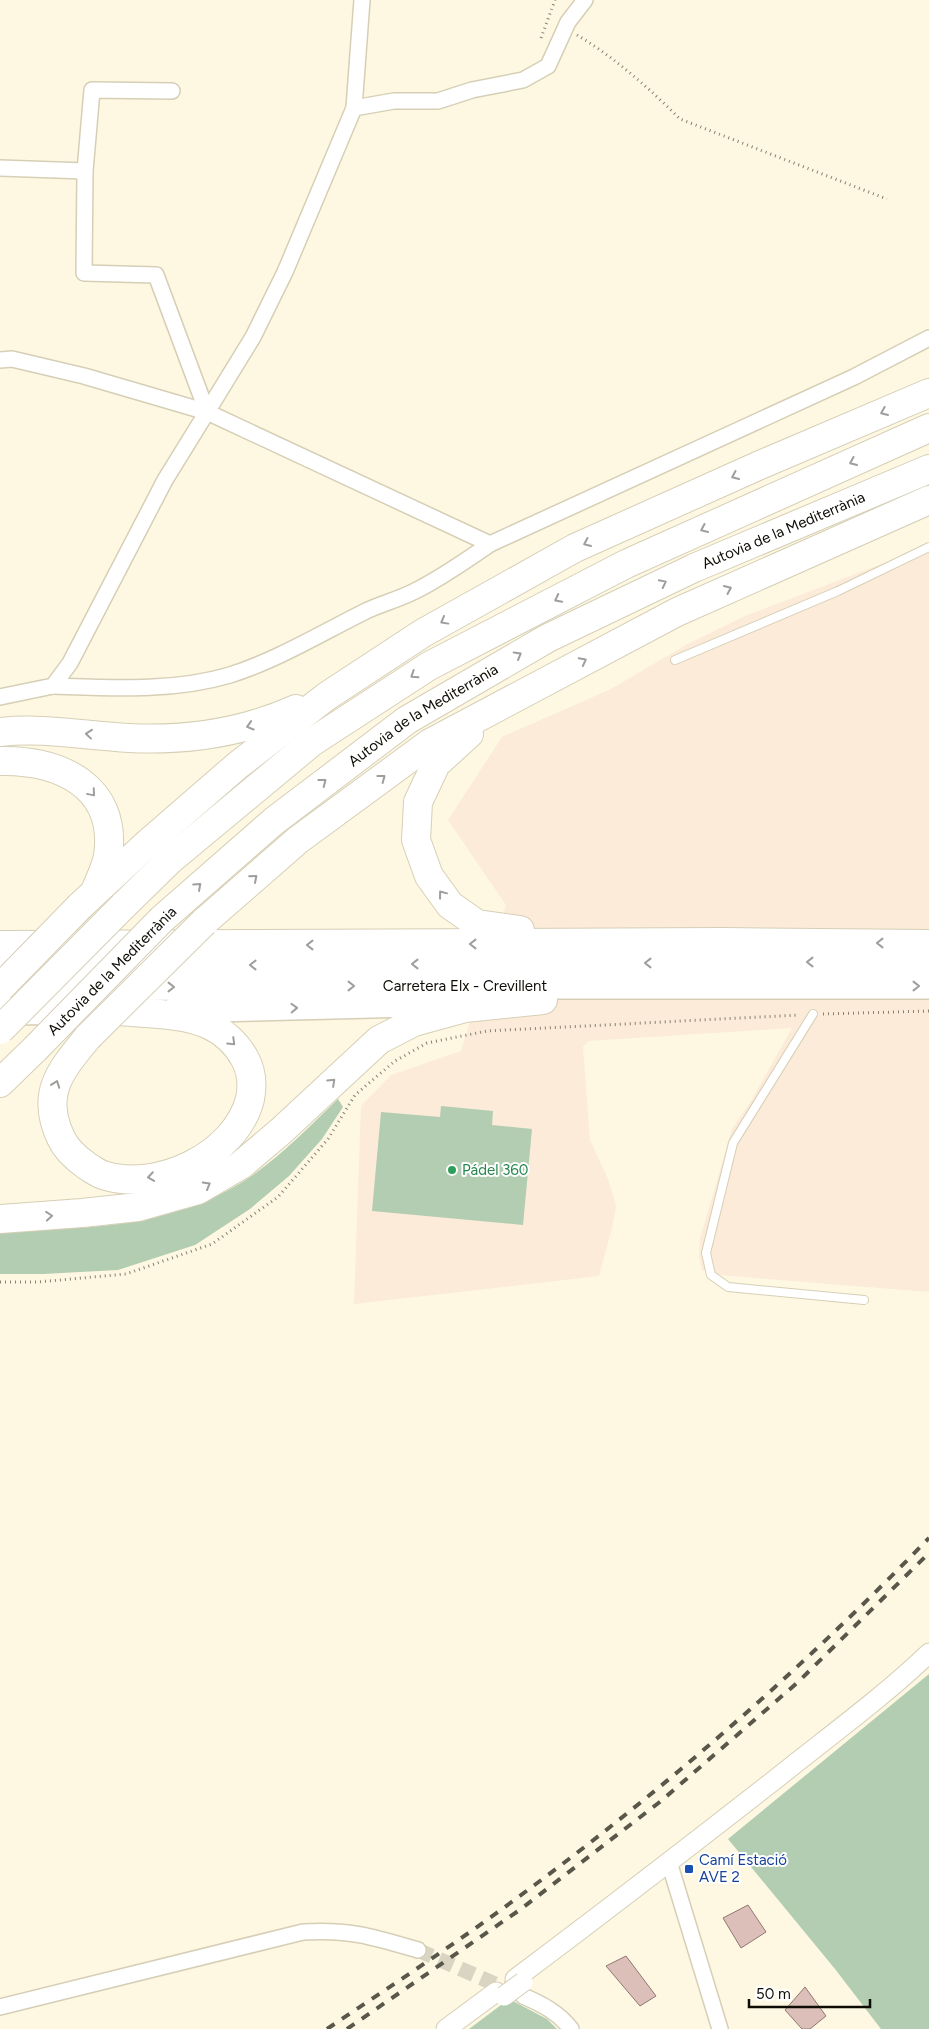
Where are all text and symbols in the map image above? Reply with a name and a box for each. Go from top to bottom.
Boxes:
one-way arrow [880,406,889,417]
one-way arrow [849,456,858,467]
one-way arrow [731,470,740,481]
street label: Autovia de la Mediterrània [699,488,868,573]
one-way arrow [700,522,709,533]
one-way arrow [583,536,592,547]
one-way arrow [658,578,667,589]
one-way arrow [723,585,732,596]
one-way arrow [554,593,563,603]
one-way arrow [441,615,450,625]
one-way arrow [512,652,521,662]
one-way arrow [577,657,586,667]
street label: Autovia de la Mediterrània [345,660,501,770]
one-way arrow [411,669,420,678]
one-way arrow [246,721,254,731]
one-way arrow [84,729,92,740]
one-way arrow [376,776,385,784]
one-way arrow [318,779,327,788]
one-way arrow [87,787,95,796]
one-way arrow [249,875,258,884]
one-way arrow [193,883,202,892]
one-way arrow [439,890,448,900]
street label: Autovia de la Mediterrània [44,903,180,1039]
one-way arrow [876,938,884,948]
one-way arrow [469,939,476,949]
one-way arrow [306,940,314,950]
one-way arrow [806,957,814,967]
one-way arrow [644,958,652,968]
one-way arrow [411,959,419,969]
one-way arrow [249,960,256,970]
street label: Carretera Elx - Crevillent [383,977,547,995]
one-way arrow [348,981,355,991]
one-way arrow [912,981,920,991]
one-way arrow [168,982,175,992]
one-way arrow [290,1002,298,1013]
one-way arrow [226,1036,235,1045]
one-way arrow [326,1079,335,1088]
one-way arrow [50,1080,60,1088]
place label: Pádel 360 [462,1161,528,1179]
marker: Pádel 360 [446,1164,458,1176]
one-way arrow [146,1171,154,1182]
one-way arrow [202,1181,211,1191]
one-way arrow [45,1211,53,1222]
place label: Camí Estació AVE 2 [699,1851,787,1886]
marker: Camí Estació AVE 2 [683,1863,695,1875]
scale bar [749,1976,870,2008]
text: 50 m [756,1985,791,2003]

